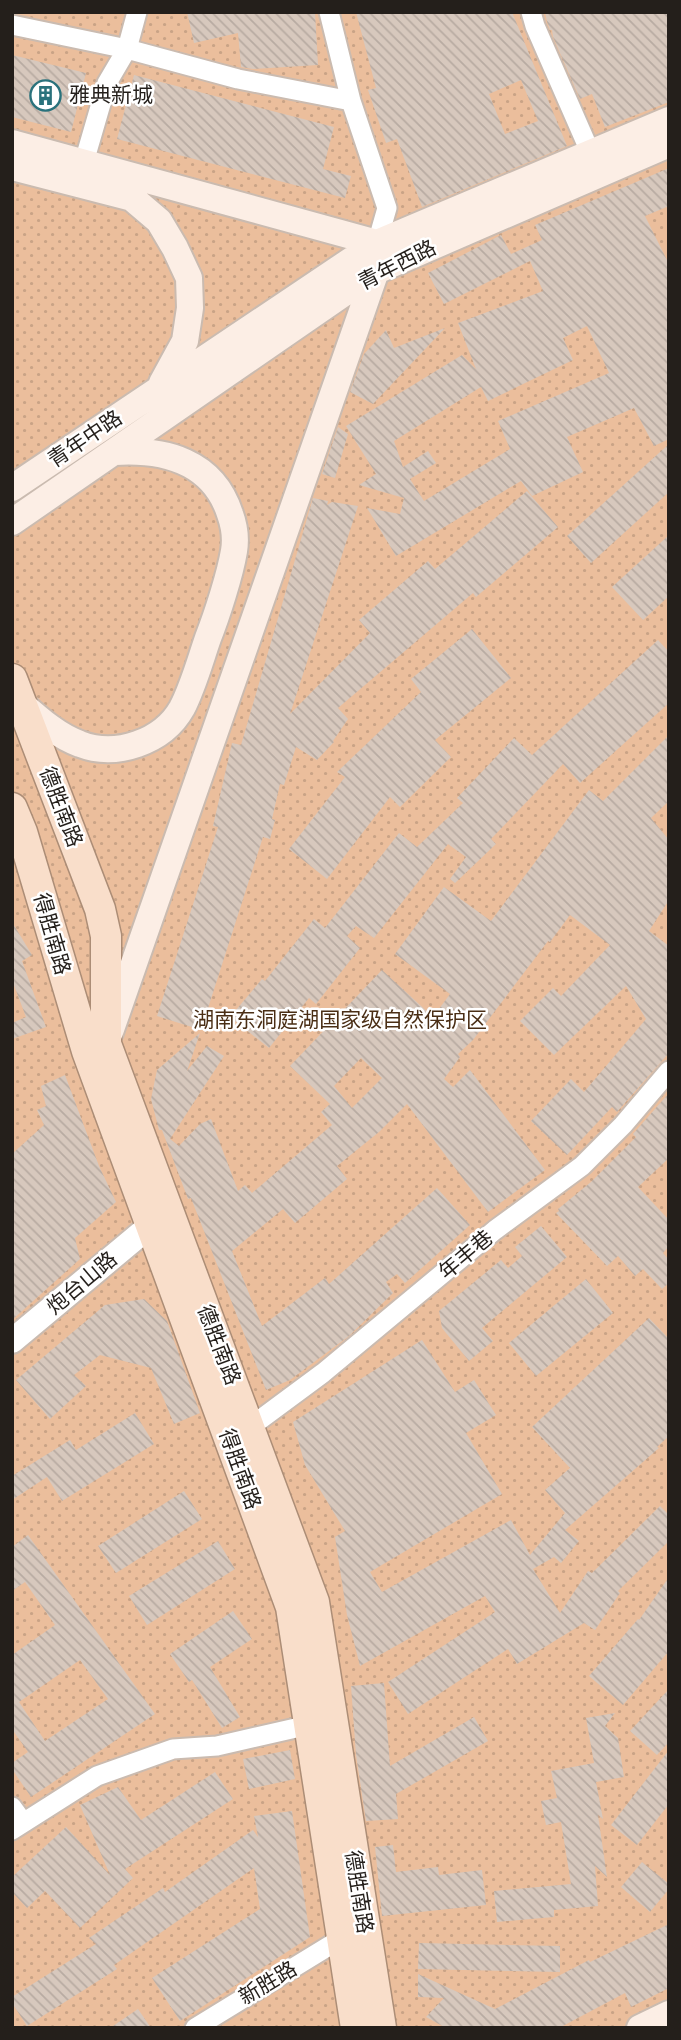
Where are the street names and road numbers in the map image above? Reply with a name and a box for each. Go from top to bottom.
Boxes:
street label: 青年西路 [353,233,441,297]
street label: 青年中路 [42,404,128,474]
street label: 德胜南路 [33,763,89,851]
street label: 得胜南路 [27,890,77,978]
street label: 年丰巷 [433,1224,499,1286]
street label: 炮台山路 [41,1245,123,1321]
street label: 德胜南路 [191,1301,247,1389]
street label: 得胜南路 [212,1425,268,1513]
street label: 德胜南路 [339,1848,379,1936]
street label: 新胜路 [234,1955,302,2011]

